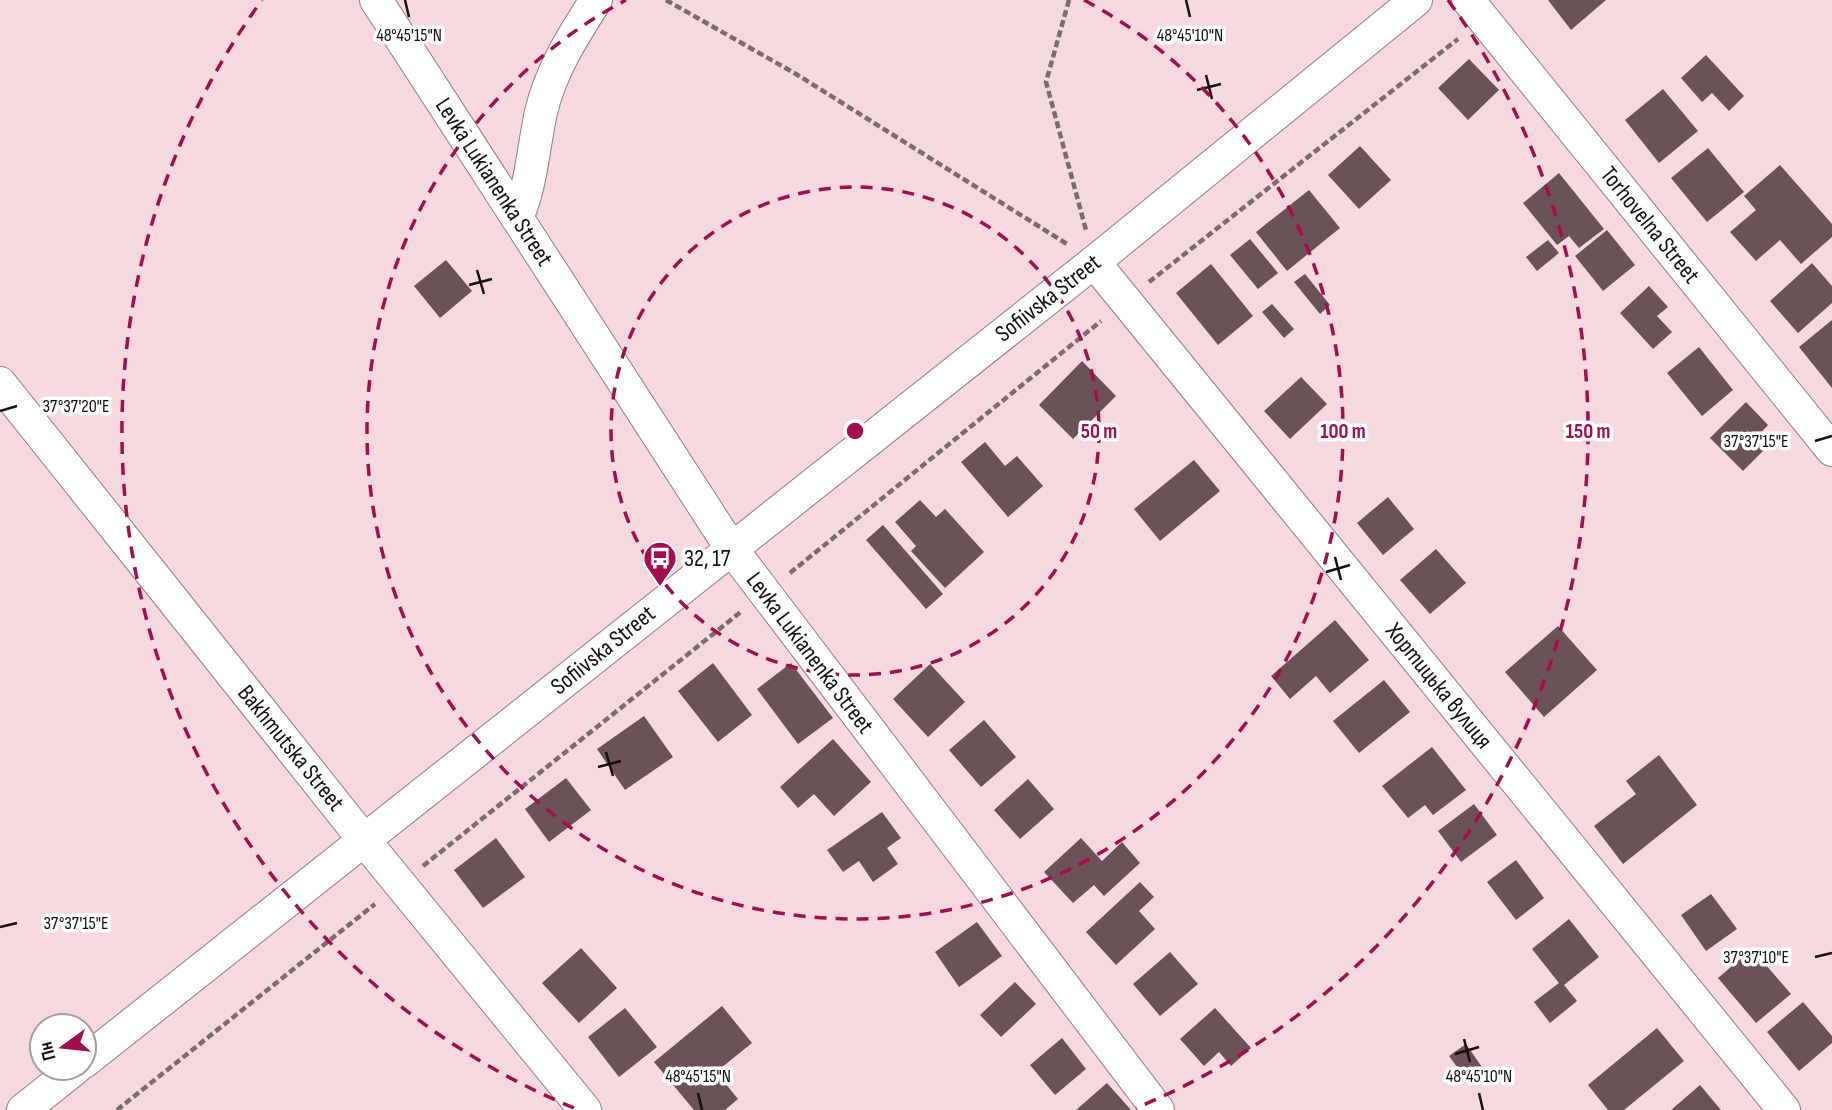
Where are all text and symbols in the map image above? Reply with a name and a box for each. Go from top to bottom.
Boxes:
text: 48°45'15"N [376,25,442,46]
text: 48°45'10"N [1157,25,1223,46]
street label: Levka Lukianenka Street [429,93,559,271]
street label: Torhovelna Street [1594,161,1706,289]
street label: Sofiivska Street [989,248,1107,348]
text: 37°37'20"E [43,396,109,417]
centre of rings [843,419,867,443]
text: 50 m [1081,419,1117,444]
text: 100 m [1320,419,1366,444]
text: 150 m [1566,419,1610,444]
text: 37°37'15"E [1723,431,1789,452]
bus stop icon: 32, 17 [641,539,679,588]
place label: 32, 17 [684,544,731,573]
street label: Levka Lukianenka Street [740,567,880,739]
street label: Sofiivska Street [545,599,661,701]
street label: Хортицька вулиця [1379,616,1499,755]
street label: Bakhmutska Street [231,679,351,817]
text: 37°37'15"E [43,913,109,934]
text: 37°37'10"E [1723,947,1789,968]
north arrow [28,1012,98,1082]
text: Пн [35,1039,62,1063]
text: 48°45'15"N [665,1066,731,1087]
text: 48°45'10"N [1446,1066,1512,1087]

